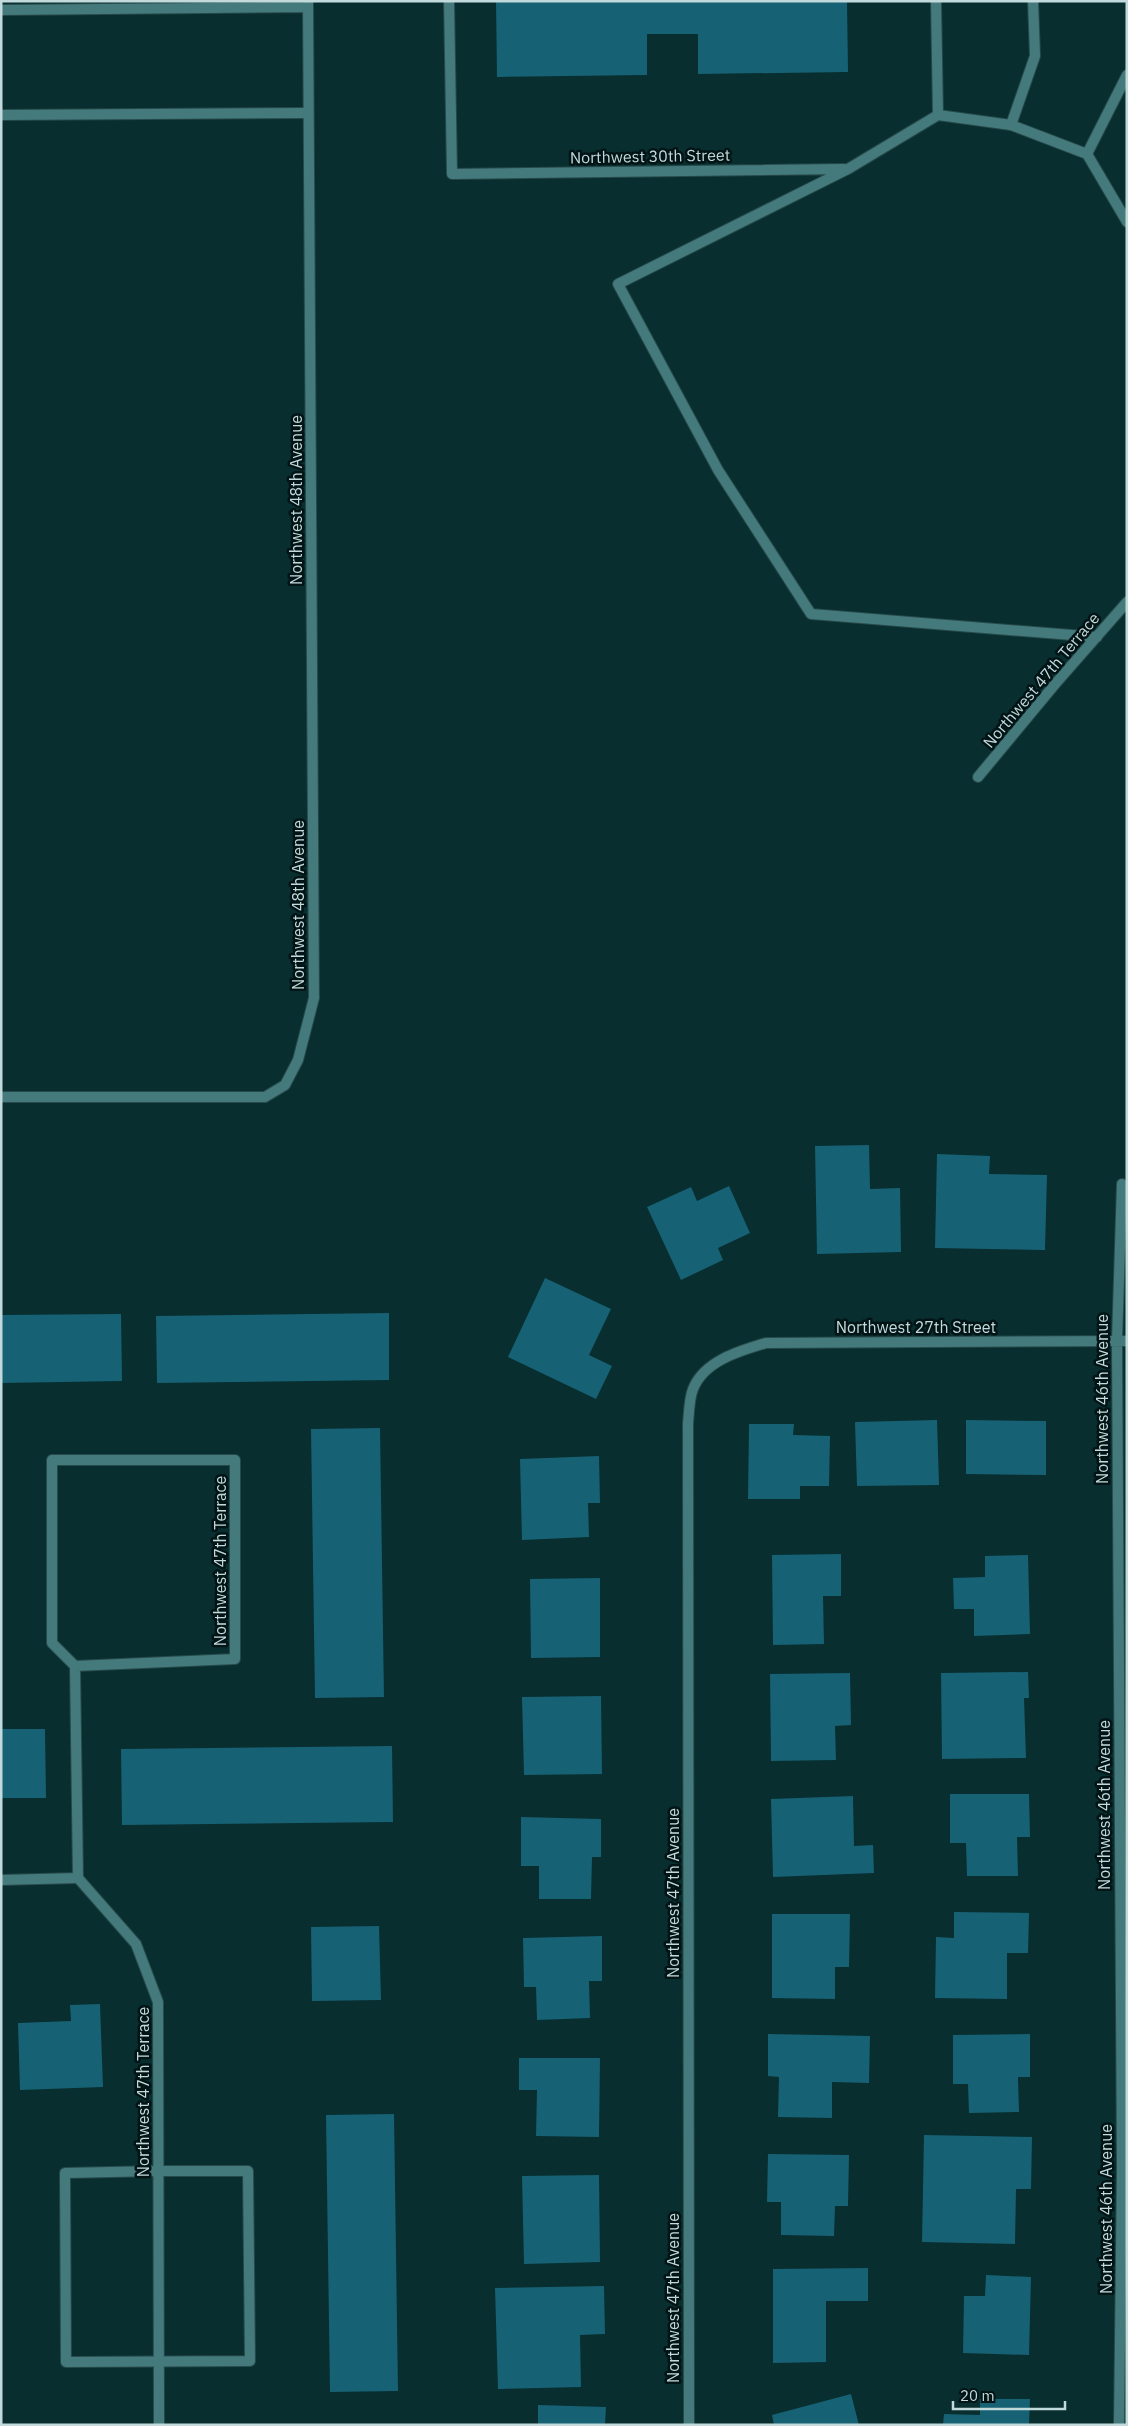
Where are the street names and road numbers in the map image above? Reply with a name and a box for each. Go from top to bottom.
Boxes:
street label: Northwest 30th Street [570,145,730,167]
street label: Northwest 48th Avenue [286,415,306,585]
street label: Northwest 47th Terrace [979,608,1104,752]
street label: Northwest 48th Avenue [288,820,308,990]
street label: Northwest 46th Avenue [1092,1314,1112,1484]
street label: Northwest 27th Street [836,1317,996,1337]
street label: Northwest 47th Terrace [210,1476,230,1646]
street label: Northwest 46th Avenue [1094,1720,1114,1890]
street label: Northwest 47th Avenue [663,1808,683,1978]
street label: Northwest 47th Terrace [133,2007,153,2177]
street label: Northwest 46th Avenue [1096,2124,1116,2294]
street label: Northwest 47th Avenue [663,2213,683,2383]

